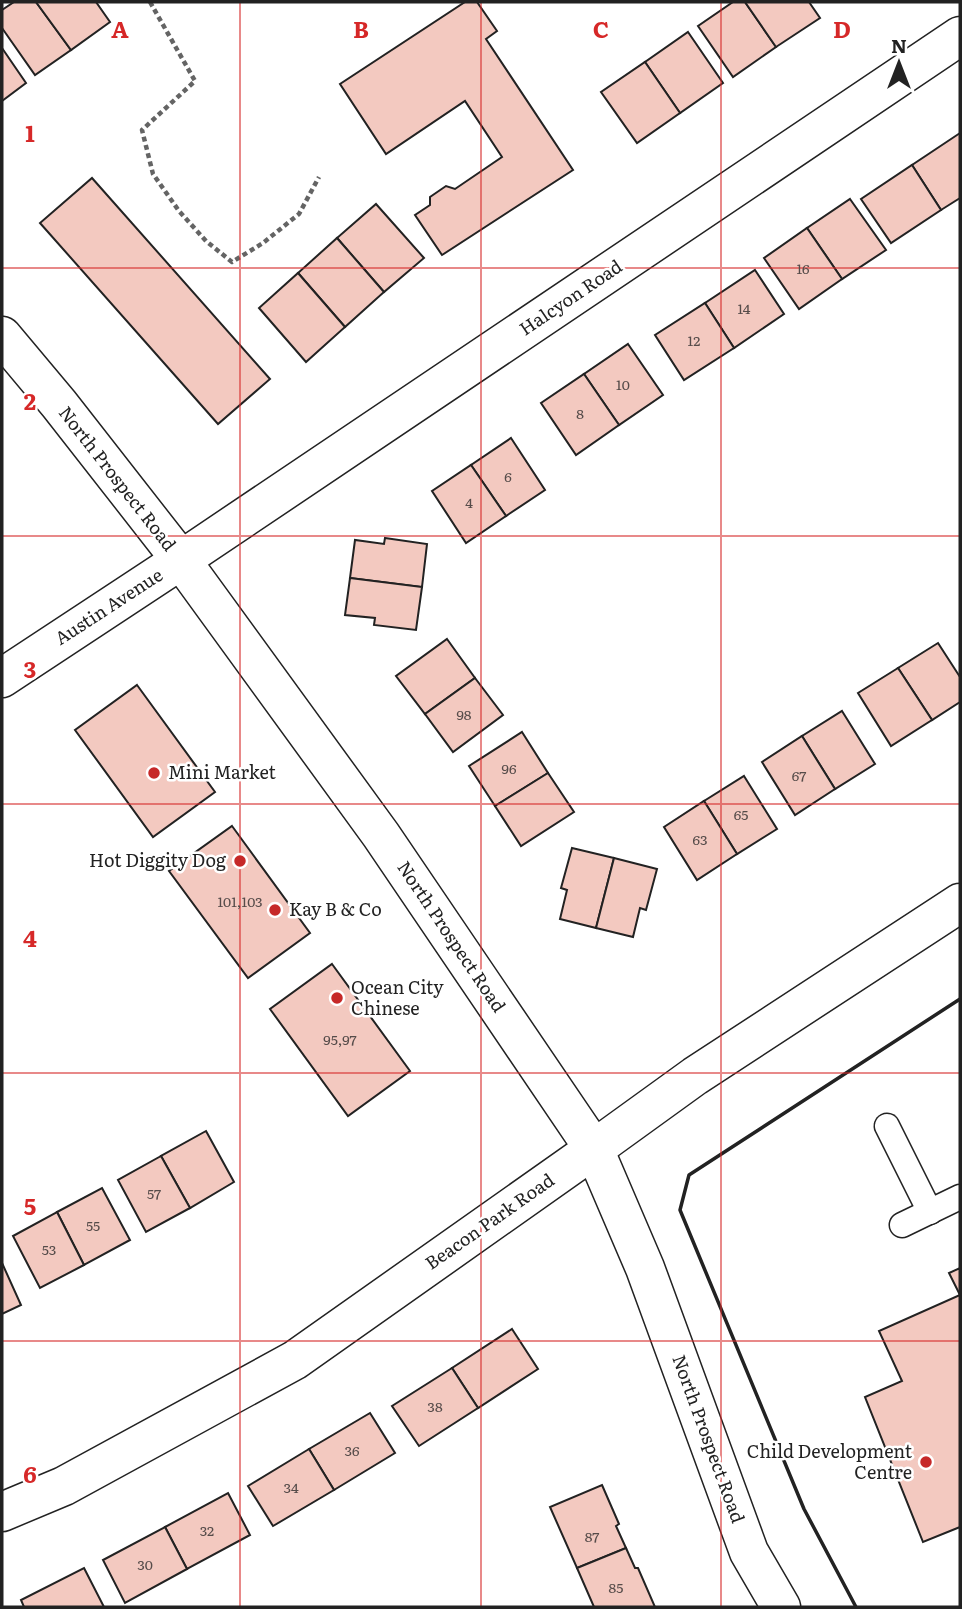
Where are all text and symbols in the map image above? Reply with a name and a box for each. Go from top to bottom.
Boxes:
text: A [111,11,129,45]
text: B [353,11,369,45]
text: C [593,11,609,45]
text: D [833,11,851,45]
north arrow [864,28,934,98]
text: N [891,31,907,59]
text: 1 [25,115,35,149]
street label: Halcyon Road [513,252,627,341]
house number: 16 [796,258,810,278]
house number: 14 [738,298,751,318]
house number: 12 [688,330,700,350]
house number: 10 [616,374,630,394]
text: 2 [24,383,36,417]
street label: North Prospect Road [53,400,183,556]
house number: 8 [576,403,584,423]
house number: 6 [504,466,512,486]
house number: 4 [465,492,473,512]
street label: Austin Avenue [49,561,167,651]
text: 3 [24,651,36,685]
house number: 98 [456,704,472,724]
place label: Mini Market [168,758,277,785]
house number: 96 [502,758,517,778]
marker: Mini Market [146,765,162,781]
house number: 67 [792,765,806,785]
house number: 65 [734,804,748,824]
house number: 63 [692,829,708,849]
place label: Hot Diggity Dog [89,846,227,873]
marker: Hot Diggity Dog [232,853,248,869]
street label: North Prospect Road [391,855,513,1017]
house number: 101,103 [217,891,263,911]
place label: Kay B & Co [289,895,382,922]
marker: Kay B & Co [267,902,283,918]
text: 4 [23,920,37,954]
place label: Ocean City Chinese [351,973,444,1021]
marker: Ocean City Chinese [329,990,345,1006]
house number: 95,97 [323,1029,357,1049]
street label: Beacon Park Road [419,1166,559,1276]
house number: 57 [147,1183,161,1203]
text: 5 [24,1188,36,1222]
house number: 55 [86,1215,100,1235]
house number: 53 [42,1239,56,1259]
street label: North Prospect Road [666,1351,752,1526]
house number: 38 [427,1396,443,1416]
place label: Child Development Centre [747,1437,913,1485]
house number: 36 [344,1440,360,1460]
marker: Child Development Centre [918,1454,934,1470]
text: 6 [23,1456,37,1490]
house number: 34 [283,1477,299,1497]
house number: 32 [200,1520,214,1540]
house number: 87 [585,1526,599,1546]
house number: 30 [137,1554,153,1574]
house number: 85 [609,1577,623,1597]

